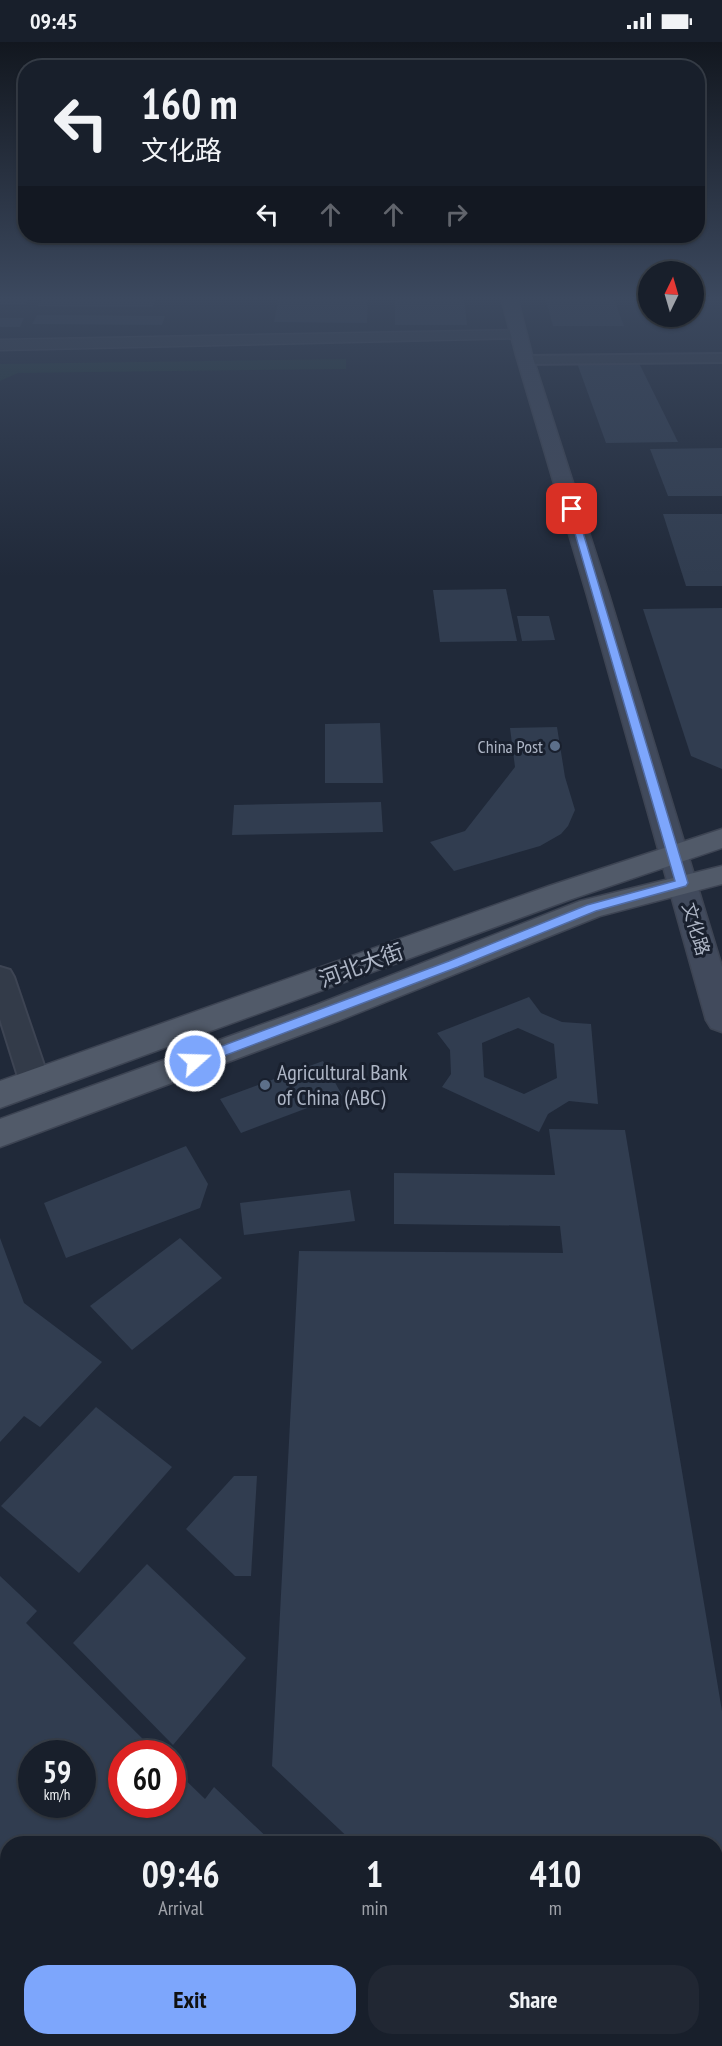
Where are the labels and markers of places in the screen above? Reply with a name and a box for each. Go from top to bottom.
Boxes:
pin [546,483,597,534]
place label: China Post [478,735,543,758]
marker: China Post [548,739,562,753]
place label: Agricultural Bank of China (ABC) [277,1058,408,1111]
marker: Agricultural Bank of China (ABC) [258,1078,272,1092]

